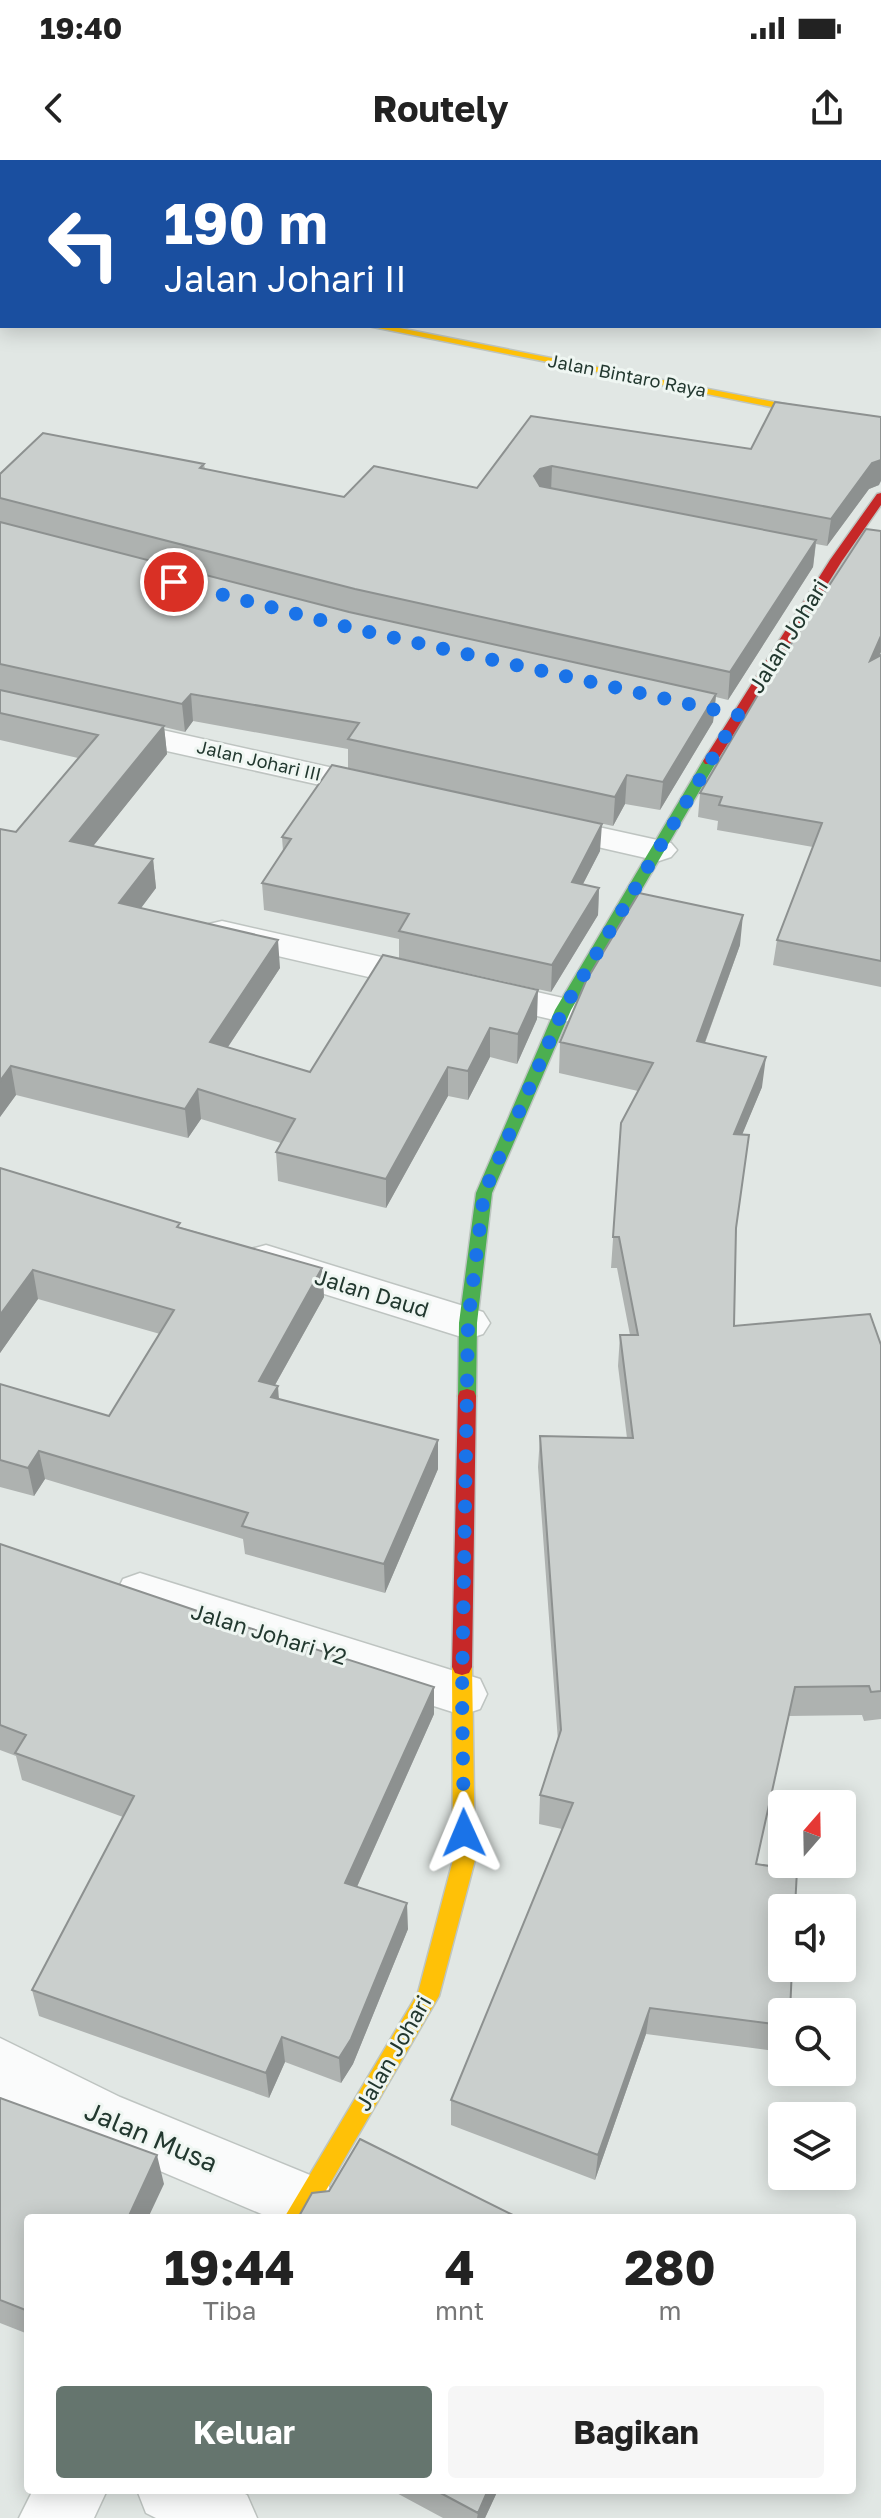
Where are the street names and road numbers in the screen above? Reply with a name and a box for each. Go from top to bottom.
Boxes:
street label: Jalan Bintaro Raya [546,349,708,401]
street label: Jalan Johari [742,574,833,698]
street label: Jalan Johari III [195,735,324,785]
street label: Jalan Daud [312,1262,432,1323]
street label: Jalan Johari Y2 [188,1597,350,1670]
street label: Jalan Johari [349,1990,437,2115]
street label: Jalan Musa [80,2095,222,2178]

